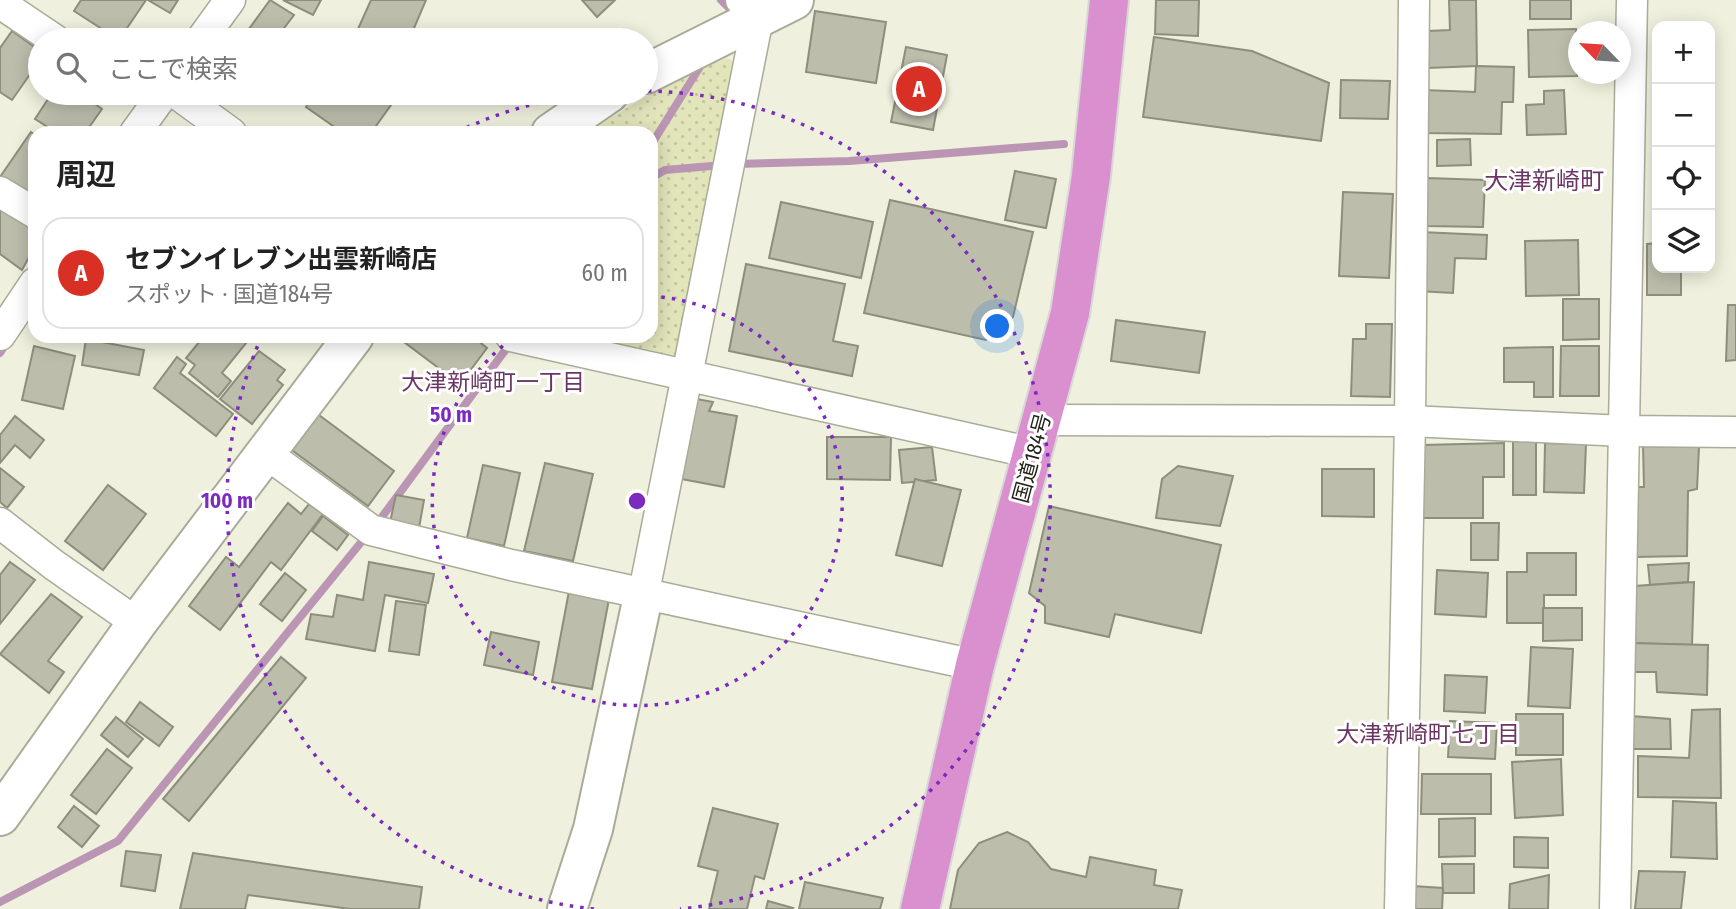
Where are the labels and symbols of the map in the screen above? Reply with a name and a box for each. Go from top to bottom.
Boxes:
north arrow [1568,21,1631,84]
pin: A [896,63,942,115]
district label: 大津新崎町 [1484,167,1604,195]
your location [980,309,1014,343]
district label: 大津新崎町一丁目 [401,368,585,396]
text: 50 m [430,402,472,428]
street label: 国道184号 [1008,410,1056,506]
text: 100 m [201,488,253,514]
centre of rings [625,489,649,513]
district label: 大津新崎町七丁目 [1336,720,1520,748]

